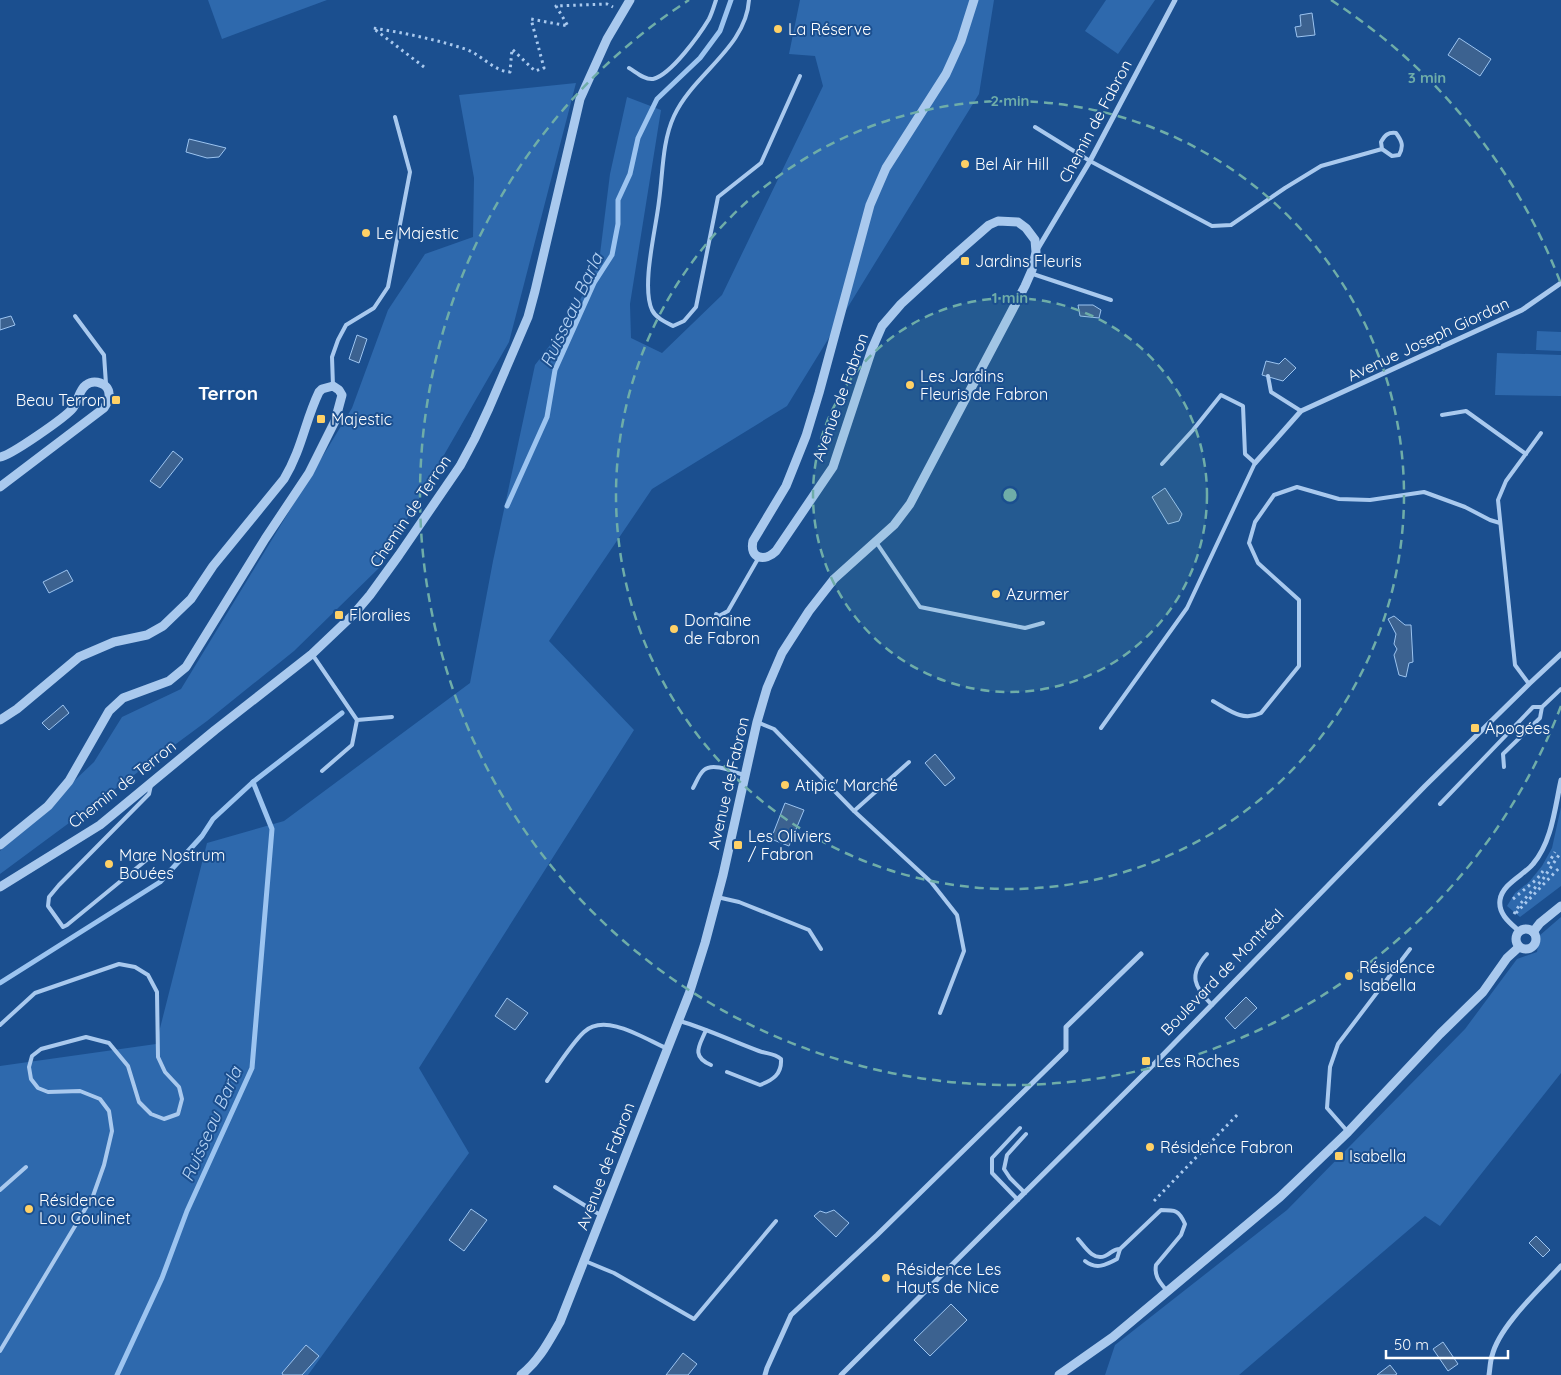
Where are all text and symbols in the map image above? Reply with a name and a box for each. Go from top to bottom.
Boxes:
place label: La Réserve [788,19,871,39]
marker: La Réserve [772,23,784,35]
street label: Chemin de Fabron [1054,56,1136,186]
text: 3 min [1408,68,1446,87]
text: 2 min [990,91,1030,110]
place label: Bel Air Hill [975,154,1049,174]
marker: Bel Air Hill [959,158,971,170]
place label: Le Majestic [376,223,459,243]
marker: Le Majestic [360,227,372,239]
water label: Ruisseau Barla [534,248,608,371]
place label: Jardins Fleuris [975,251,1082,271]
marker: Jardins Fleuris [959,255,971,267]
text: 1 min [992,288,1028,307]
street label: Avenue Joseph Giordan [1344,293,1512,385]
street label: Avenue de Fabron [808,330,872,464]
place label: Les Jardins Fleuris de Fabron [920,366,1048,404]
marker: Les Jardins Fleuris de Fabron [904,379,916,391]
district label: Terron [198,381,258,405]
place label: Beau Terron [16,390,106,410]
marker: Beau Terron [110,394,122,406]
place label: Majestic [331,409,392,429]
marker: Majestic [315,413,327,425]
street label: Chemin de Terron [365,451,455,571]
centre of rings [1001,486,1019,504]
place label: Azurmer [1006,584,1069,604]
marker: Azurmer [990,588,1002,600]
place label: Floralies [349,605,411,625]
marker: Floralies [333,609,345,621]
place label: Domaine de Fabron [684,610,760,648]
marker: Domaine de Fabron [668,623,680,635]
street label: Avenue de Fabron [703,715,753,851]
place label: Apogées [1485,718,1550,738]
marker: Apogées [1469,722,1481,734]
street label: Chemin de Terron [64,736,180,832]
place label: Atipic' Marché [795,775,898,795]
marker: Atipic' Marché [779,779,791,791]
place label: Les Oliviers / Fabron [748,826,831,864]
marker: Les Oliviers / Fabron [732,839,744,851]
place label: Mare Nostrum Bouées [119,845,225,883]
marker: Mare Nostrum Bouées [103,858,115,870]
street label: Boulevard de Montréal [1156,904,1288,1040]
place label: Résidence Isabella [1359,957,1435,995]
marker: Résidence Isabella [1343,970,1355,982]
place label: Les Roches [1156,1051,1240,1071]
marker: Les Roches [1140,1055,1152,1067]
water label: Ruisseau Barla [175,1062,247,1185]
street label: Avenue de Fabron [571,1099,639,1233]
place label: Résidence Fabron [1160,1137,1293,1157]
marker: Résidence Fabron [1144,1141,1156,1153]
place label: Isabella [1349,1146,1406,1166]
marker: Isabella [1333,1150,1345,1162]
place label: Résidence Lou Coulinet [39,1190,131,1228]
marker: Résidence Lou Coulinet [23,1203,35,1215]
place label: Résidence Les Hauts de Nice [896,1259,1001,1297]
marker: Résidence Les Hauts de Nice [880,1272,892,1284]
scale bar [1386,1328,1508,1360]
text: 50 m [1394,1335,1429,1354]

